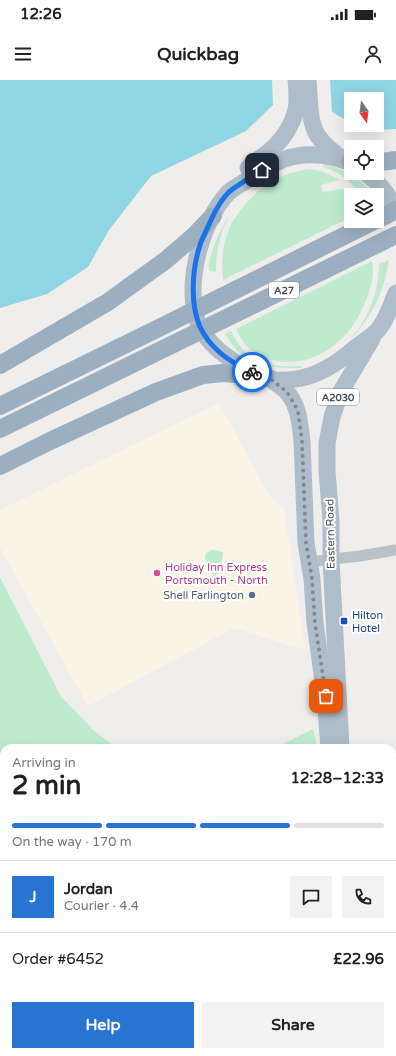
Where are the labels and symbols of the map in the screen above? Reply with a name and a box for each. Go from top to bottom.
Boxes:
north arrow [344,92,384,132]
pin [245,153,279,187]
road number: A27 [269,282,299,298]
courier [232,352,272,392]
road number: A2030 [317,389,359,405]
street label: Eastern Road [323,499,338,569]
place label: Holiday Inn Express Portsmouth - North [165,561,268,587]
marker: Holiday Inn Express Portsmouth - North [152,568,162,578]
place label: Shell Farlington [163,589,244,602]
marker: Shell Farlington [247,590,257,600]
place label: Hilton Hotel [352,609,383,635]
marker: Hilton Hotel [339,616,349,626]
pin [309,679,343,713]

